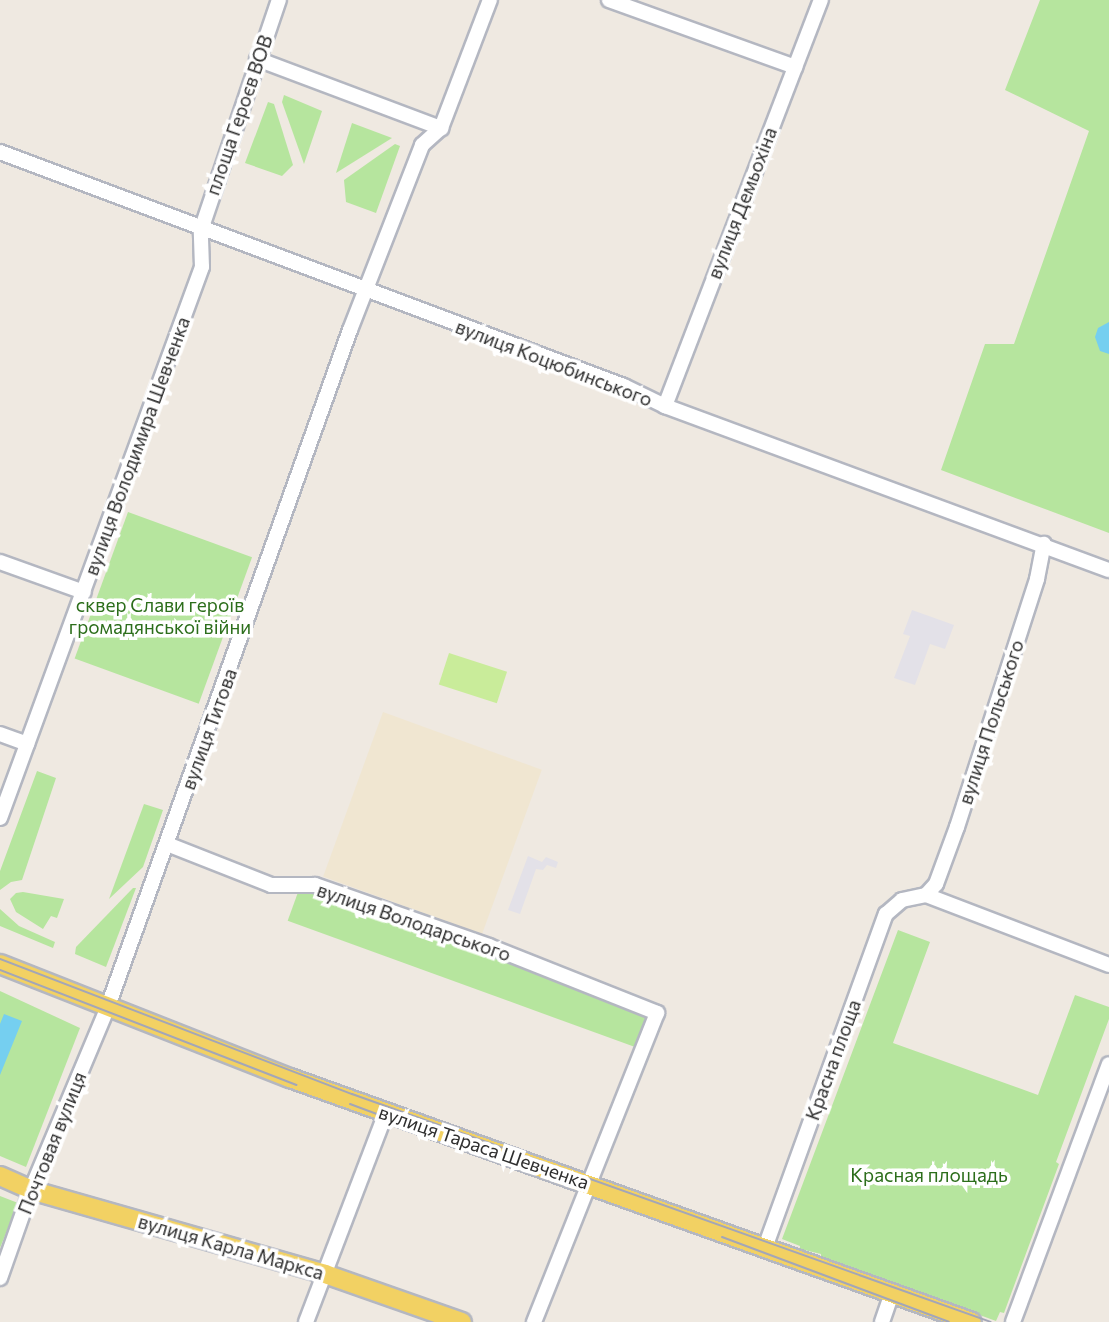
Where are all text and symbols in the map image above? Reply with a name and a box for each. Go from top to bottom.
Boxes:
street label: площа Героєв ВОВ [201,32,277,198]
street label: вулиця Демьохіна [703,124,781,282]
street label: вулиця Володимира Шевченка [80,314,194,578]
street label: вулиця Коцюбинського [452,315,656,411]
park label: сквер Слави героїв громадянської війни [69,594,251,638]
street label: вулиця Польського [954,637,1028,807]
street label: вулиця Титова [177,665,241,793]
street label: вулиця Володарського [314,878,514,966]
street label: Красна площа [801,997,865,1123]
street label: Почтовая вулиця [13,1069,91,1217]
street label: вулиця Тараса Шевченка [376,1100,592,1194]
park label: Красная площадь [850,1164,1008,1186]
street label: вулиця Карла Маркса [136,1210,326,1284]

